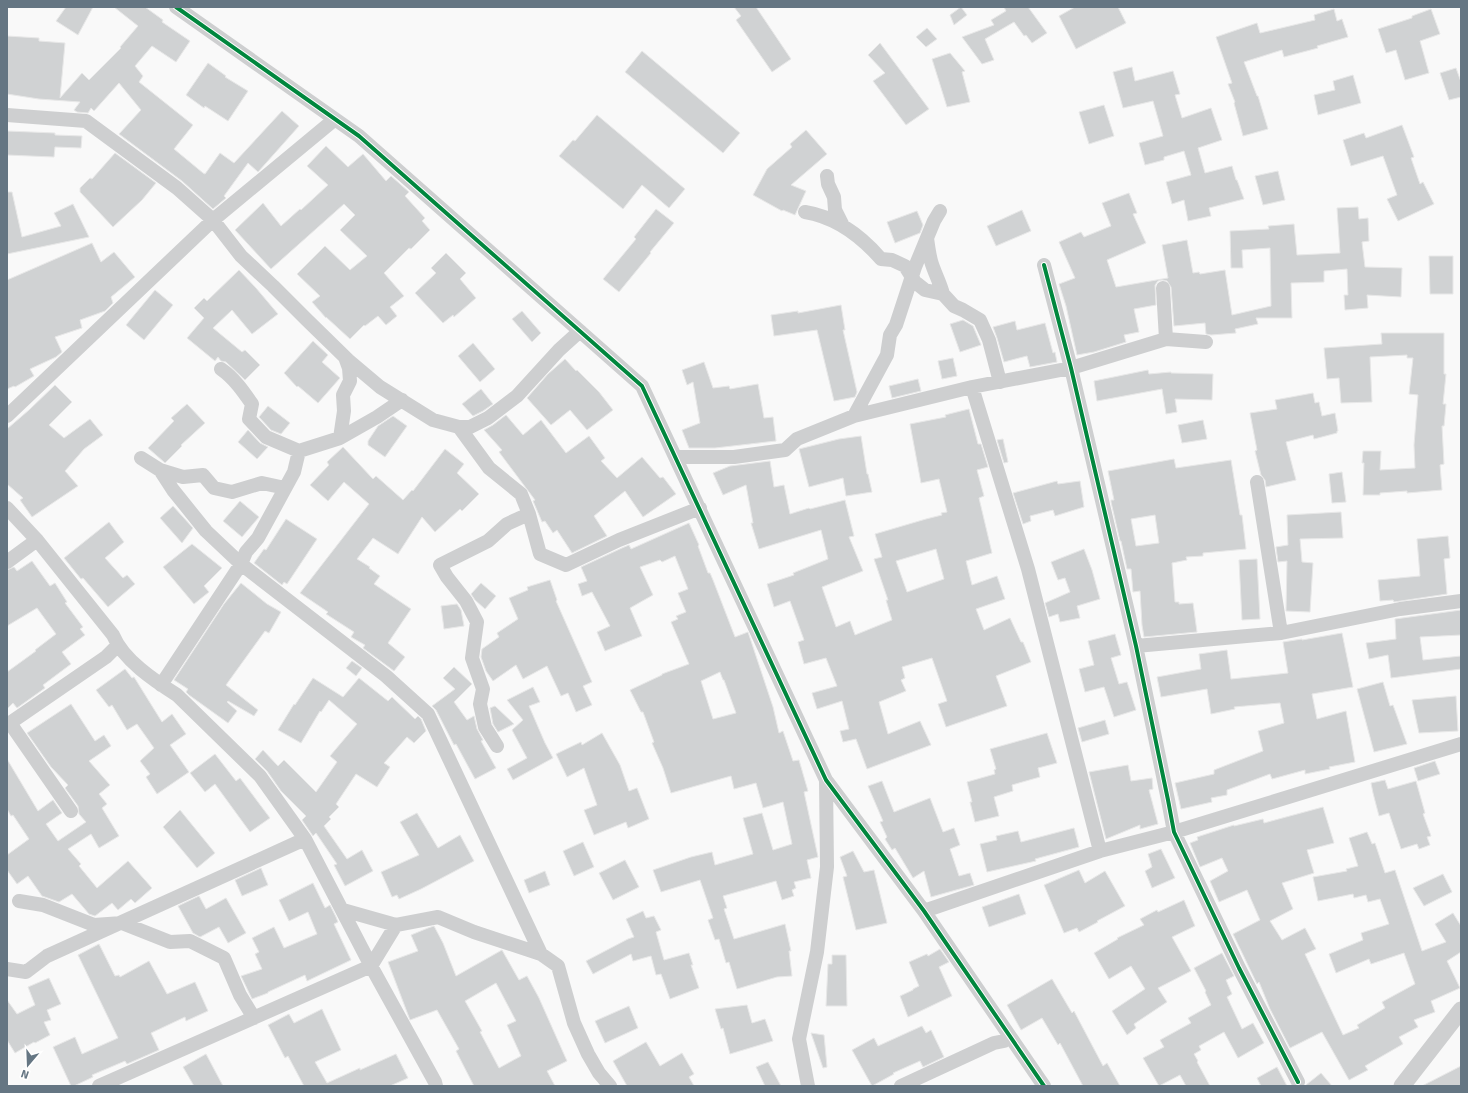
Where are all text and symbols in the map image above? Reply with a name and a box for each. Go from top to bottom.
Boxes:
north arrow [8,1045,48,1085]
text: N [19,1067,31,1081]

